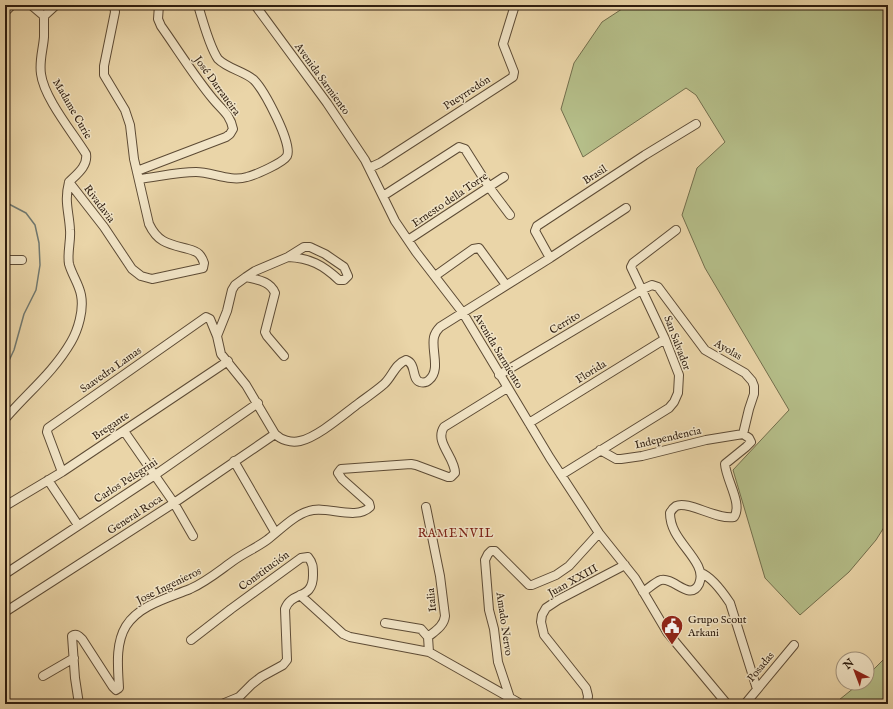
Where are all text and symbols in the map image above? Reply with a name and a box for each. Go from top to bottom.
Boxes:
street label: Avenida Sarmiento [291,40,353,118]
street label: José Darraueira [189,52,243,119]
street label: Pueyrredón [441,73,493,113]
street label: Madame Curie [49,76,95,142]
street label: Brasil [580,162,610,188]
street label: Ernesto della Torre [409,169,491,231]
street label: Rivadavia [80,182,118,226]
street label: Cerrito [547,308,583,338]
street label: Avenida Sarmiento [470,310,526,391]
street label: San Salvador [660,314,694,372]
street label: Ayolas [711,336,745,364]
street label: Saavedra Lamas [78,344,144,396]
street label: Florida [573,357,609,387]
street label: Bregante [90,409,132,443]
street label: Independencia [634,424,703,452]
street label: Carlos Pelegrini [92,455,160,507]
street label: General Roca [105,492,165,538]
district label: RAMENVIL [418,526,494,541]
street label: Constitución [236,548,292,594]
street label: Juan XXIII [544,561,601,601]
street label: Jose Ingenieros [132,564,204,609]
street label: Italia [424,587,440,613]
street label: Amado Nervo [492,590,515,657]
public building icon: Grupo Scout Arkani [659,613,685,646]
place label: Grupo Scout Arkani [687,613,747,640]
street label: Posadas [744,649,778,685]
north arrow [835,651,875,691]
text: N [840,656,858,673]

